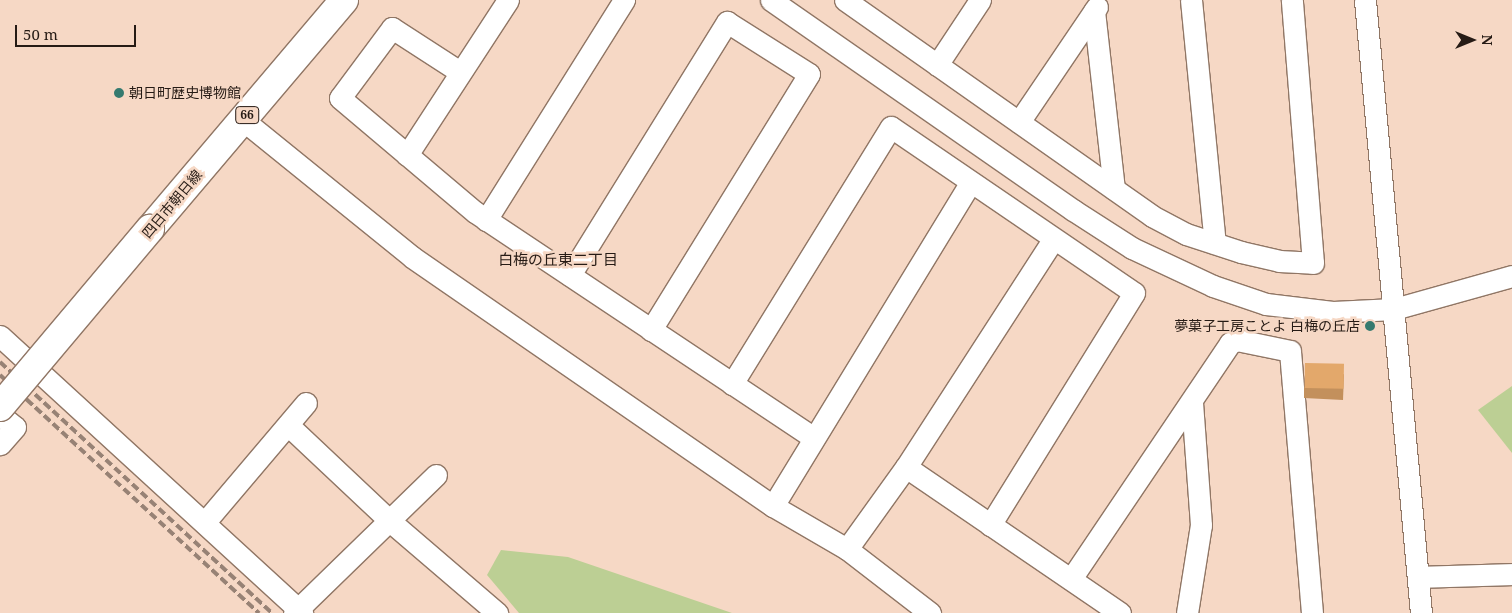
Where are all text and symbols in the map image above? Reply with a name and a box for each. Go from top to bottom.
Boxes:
scale bar [18,15,139,47]
north arrow [1447,15,1497,65]
text: 50 m [23,24,58,44]
text: N [1478,34,1497,46]
place label: 朝日町歴史博物館 [129,85,241,101]
marker: 朝日町歴史博物館 [113,87,125,99]
road number: 66 [234,106,260,124]
street label: 四日市朝日線 [139,166,205,242]
district label: 白梅の丘東二丁目 [498,251,618,269]
place label: 夢菓子工房ことよ 白梅の丘店 [1174,318,1360,334]
marker: 夢菓子工房ことよ 白梅の丘店 [1364,320,1376,332]

